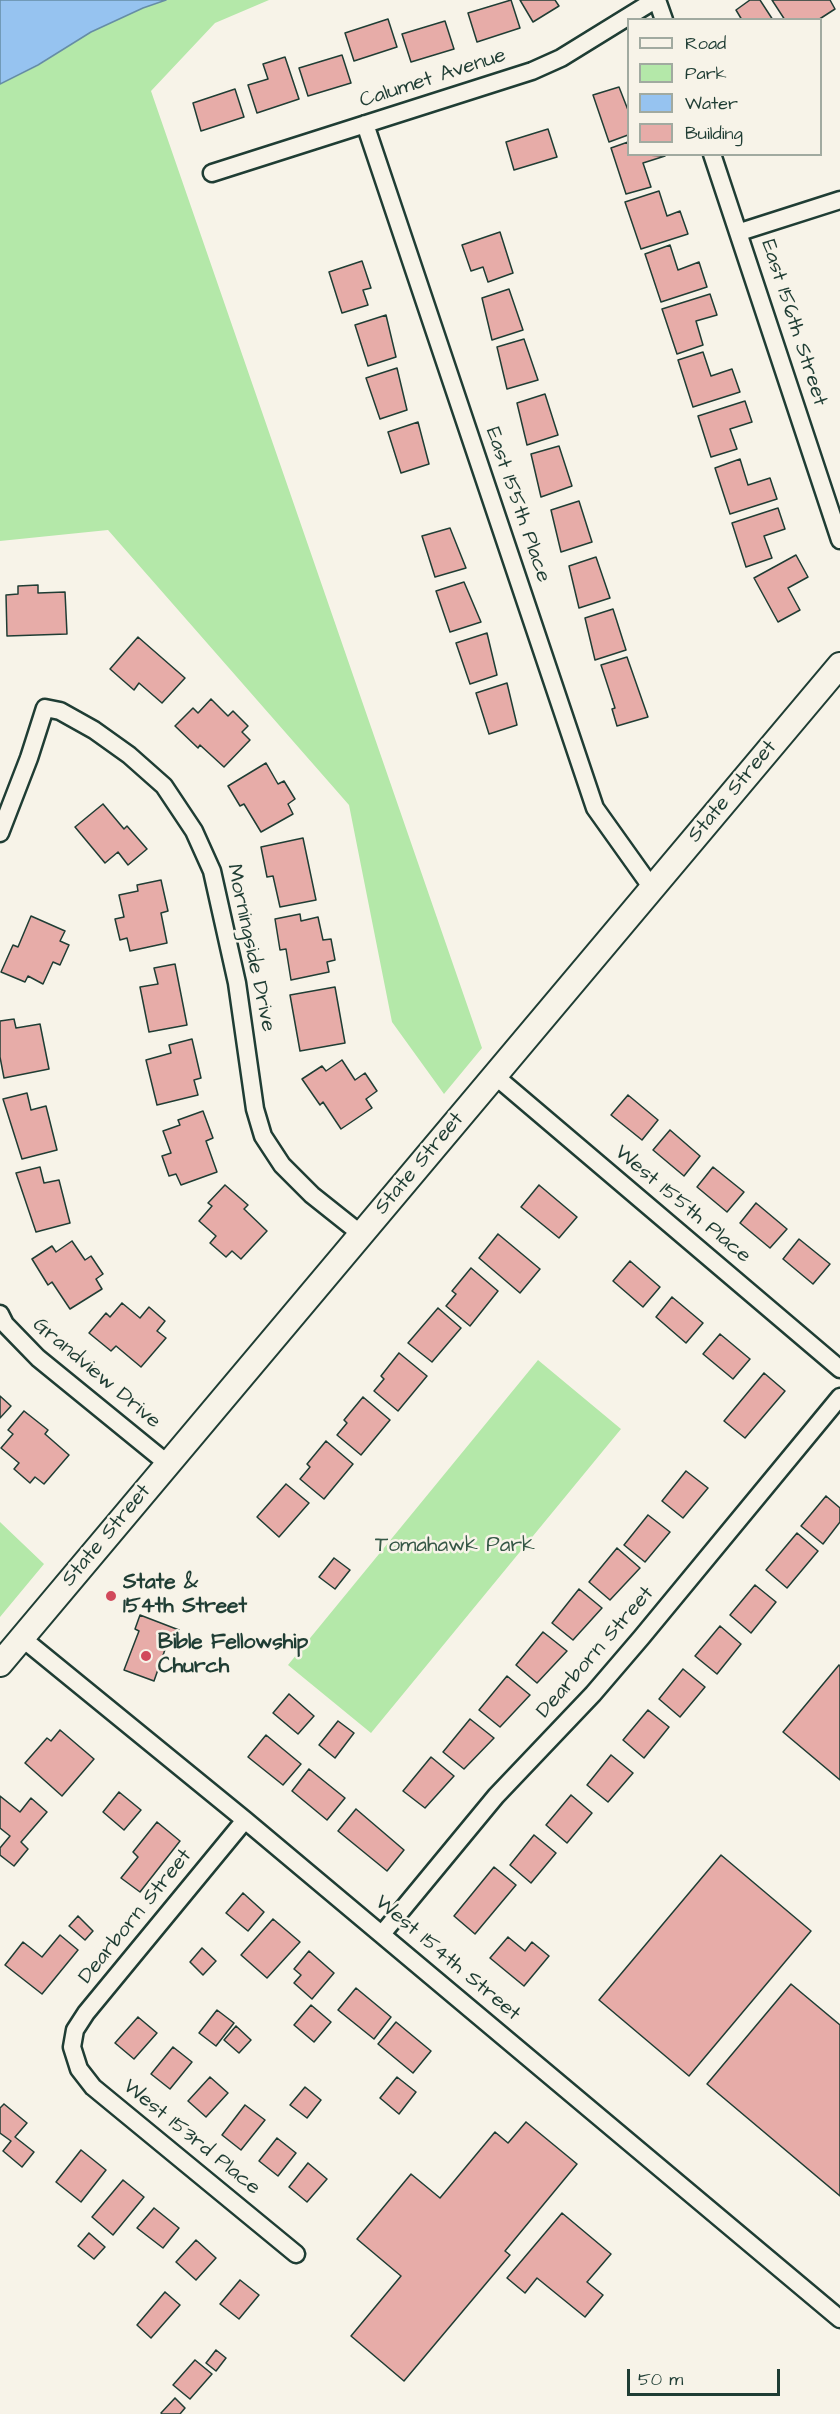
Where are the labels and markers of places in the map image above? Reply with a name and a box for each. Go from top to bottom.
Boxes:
place label: State & 154th Street [123,1571,247,1621]
marker: State & 154th Street [104,1589,118,1603]
place label: Bible Fellowship Church [158,1631,308,1681]
marker: Bible Fellowship Church [139,1649,153,1663]

